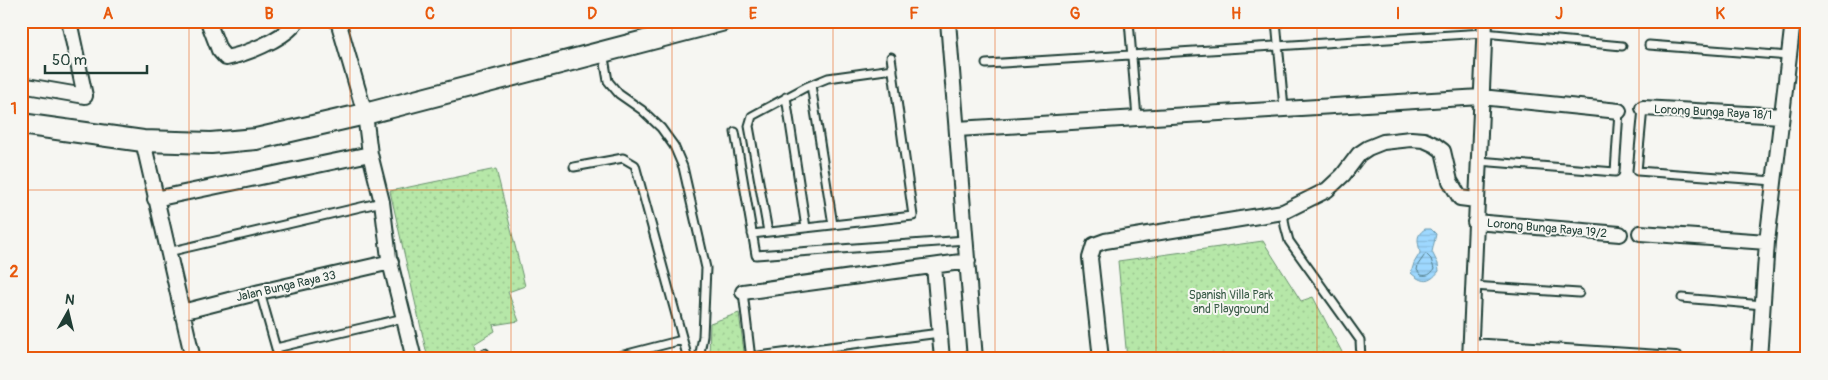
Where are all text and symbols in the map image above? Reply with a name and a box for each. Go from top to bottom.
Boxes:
text: A [103,4,114,24]
text: B [264,4,274,24]
text: C [425,4,435,24]
text: D [587,4,597,24]
text: E [749,4,758,24]
text: F [909,4,919,24]
text: G [1070,4,1081,24]
text: H [1231,4,1241,24]
text: I [1396,4,1400,24]
text: J [1555,4,1563,24]
text: K [1715,4,1725,24]
scale bar [45,42,148,74]
text: 50 m [52,51,87,70]
text: 1 [11,99,17,119]
street label: Lorong Bunga Raya 18/1 [1653,102,1773,123]
street label: Lorong Bunga Raya 19/2 [1486,216,1608,241]
text: 2 [10,262,19,282]
street label: Jalan Bunga Raya 33 [235,268,338,305]
north arrow [42,288,92,338]
park label: Spanish Villa Park and Playground [1189,288,1273,317]
text: N [64,291,76,309]

